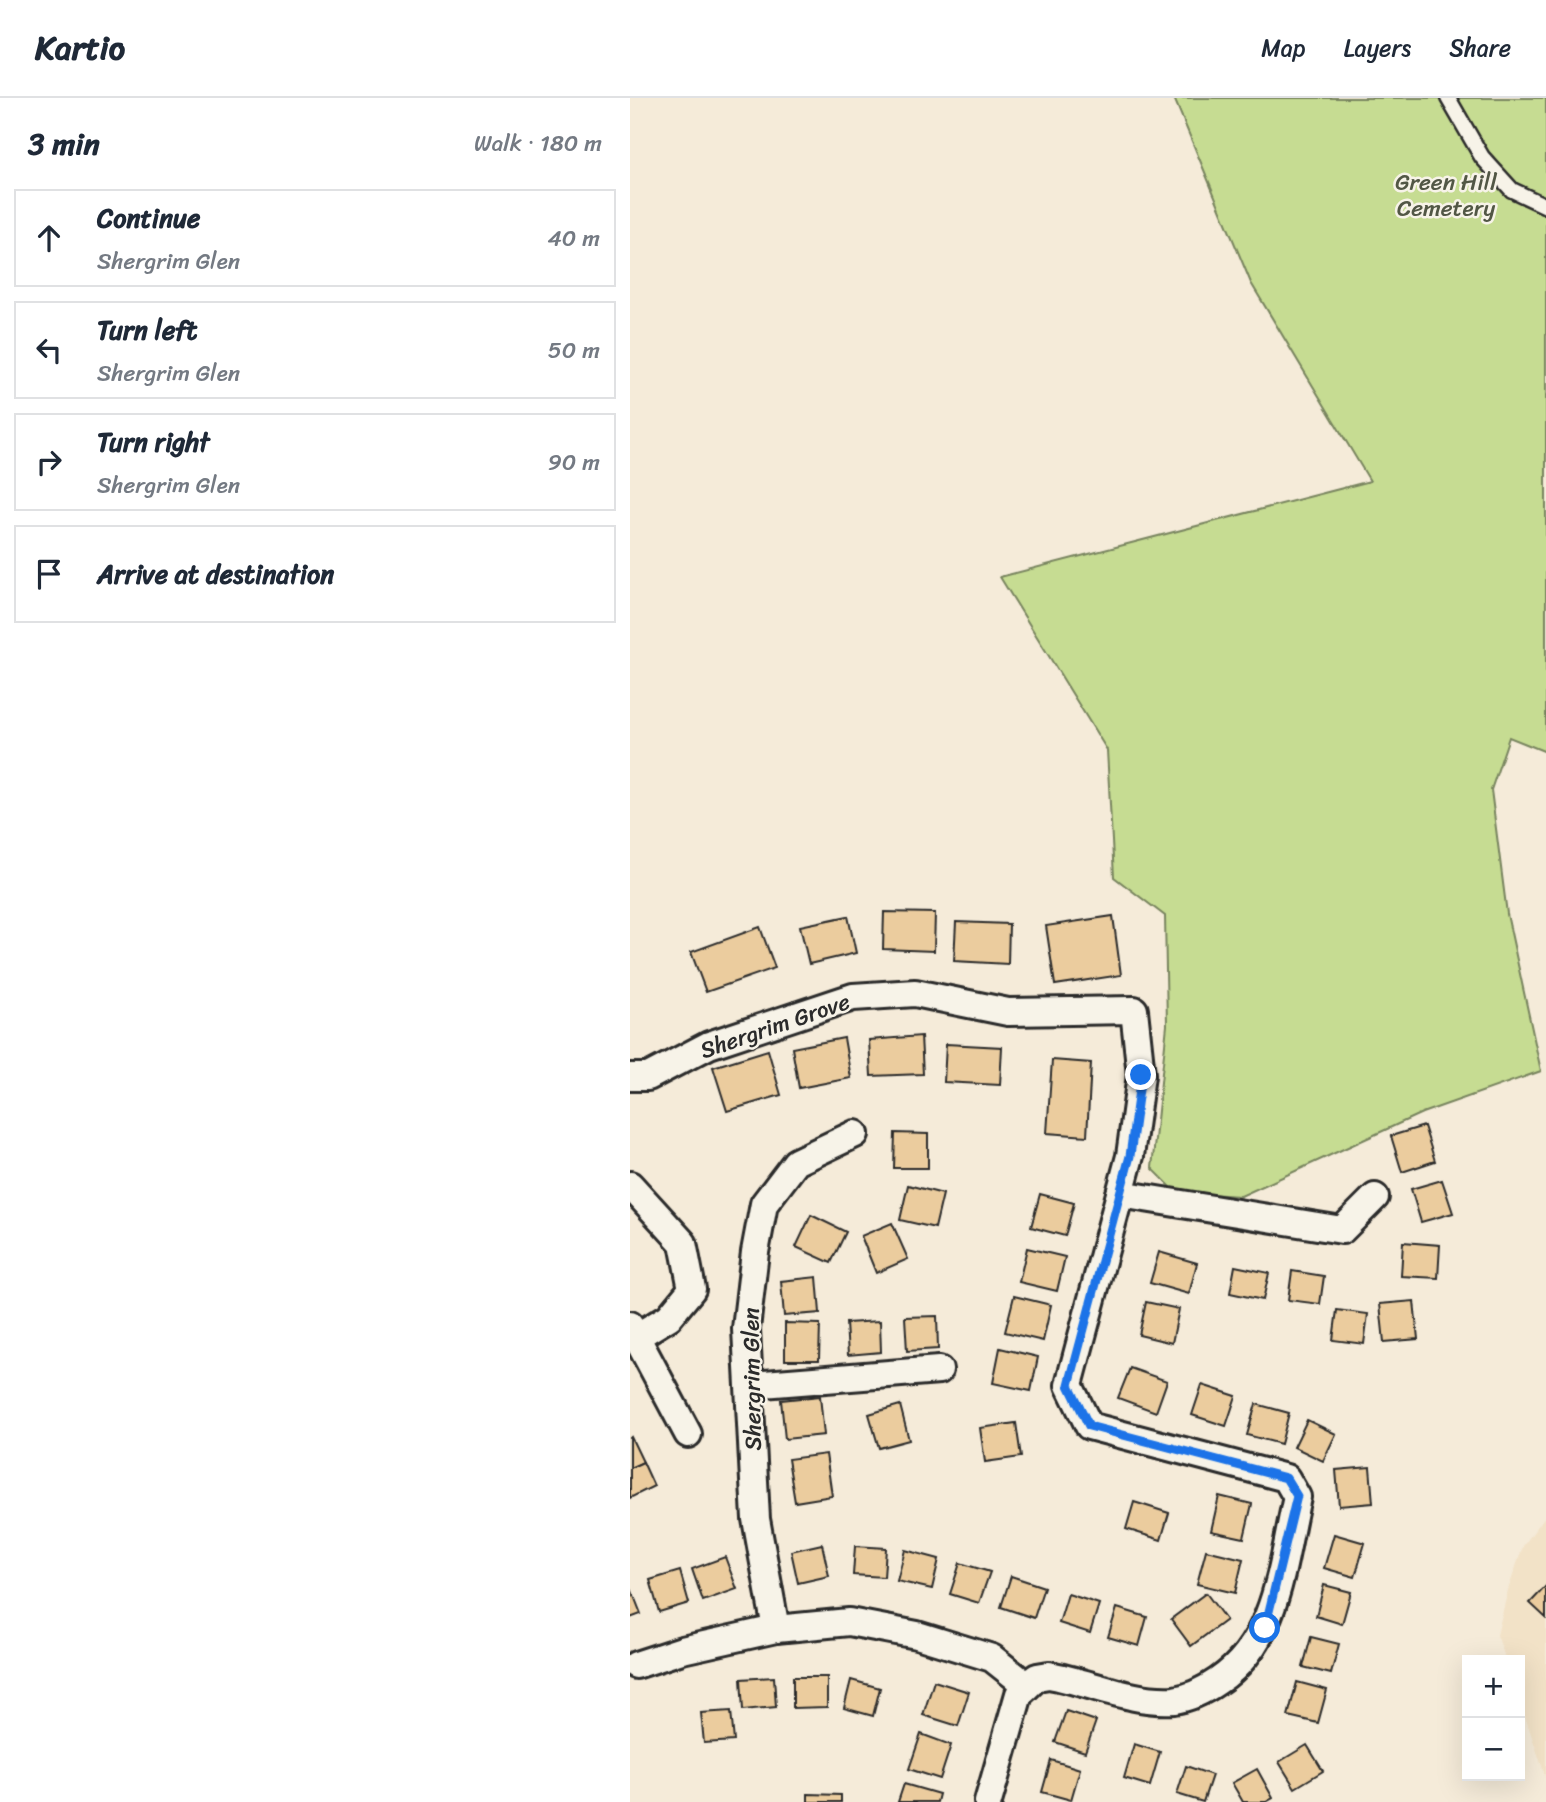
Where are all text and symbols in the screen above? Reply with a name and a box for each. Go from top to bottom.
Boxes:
text: Kartio [35,19,125,77]
text: Map [1261,27,1306,69]
text: Layers [1344,27,1411,69]
text: Share [1449,27,1511,69]
text: 3 min [28,117,100,171]
text: Walk · 180 m [474,123,602,164]
park label: Green Hill Cemetery [1395,162,1497,229]
text: Continue [97,195,200,241]
text: 40 m [547,218,600,259]
icon: ahead [30,219,68,257]
text: Shergrim Glen [97,241,240,282]
text: Turn left [97,307,197,353]
text: 50 m [548,330,600,371]
icon: left [30,331,68,369]
text: Shergrim Glen [97,353,240,394]
text: Turn right [97,419,210,465]
text: 90 m [548,442,600,483]
icon: right [30,443,68,481]
text: Shergrim Glen [97,465,240,506]
text: Arrive at destination [97,551,334,597]
icon: arrive [30,555,68,593]
street label: Shergrim Grove [694,981,856,1071]
route end [1125,1059,1156,1090]
street label: Shergrim Glen [730,1307,774,1451]
route start [1249,1612,1280,1643]
map controls [1462,1655,1525,1781]
button: + [1462,1655,1525,1718]
button: − [1462,1718,1525,1781]

